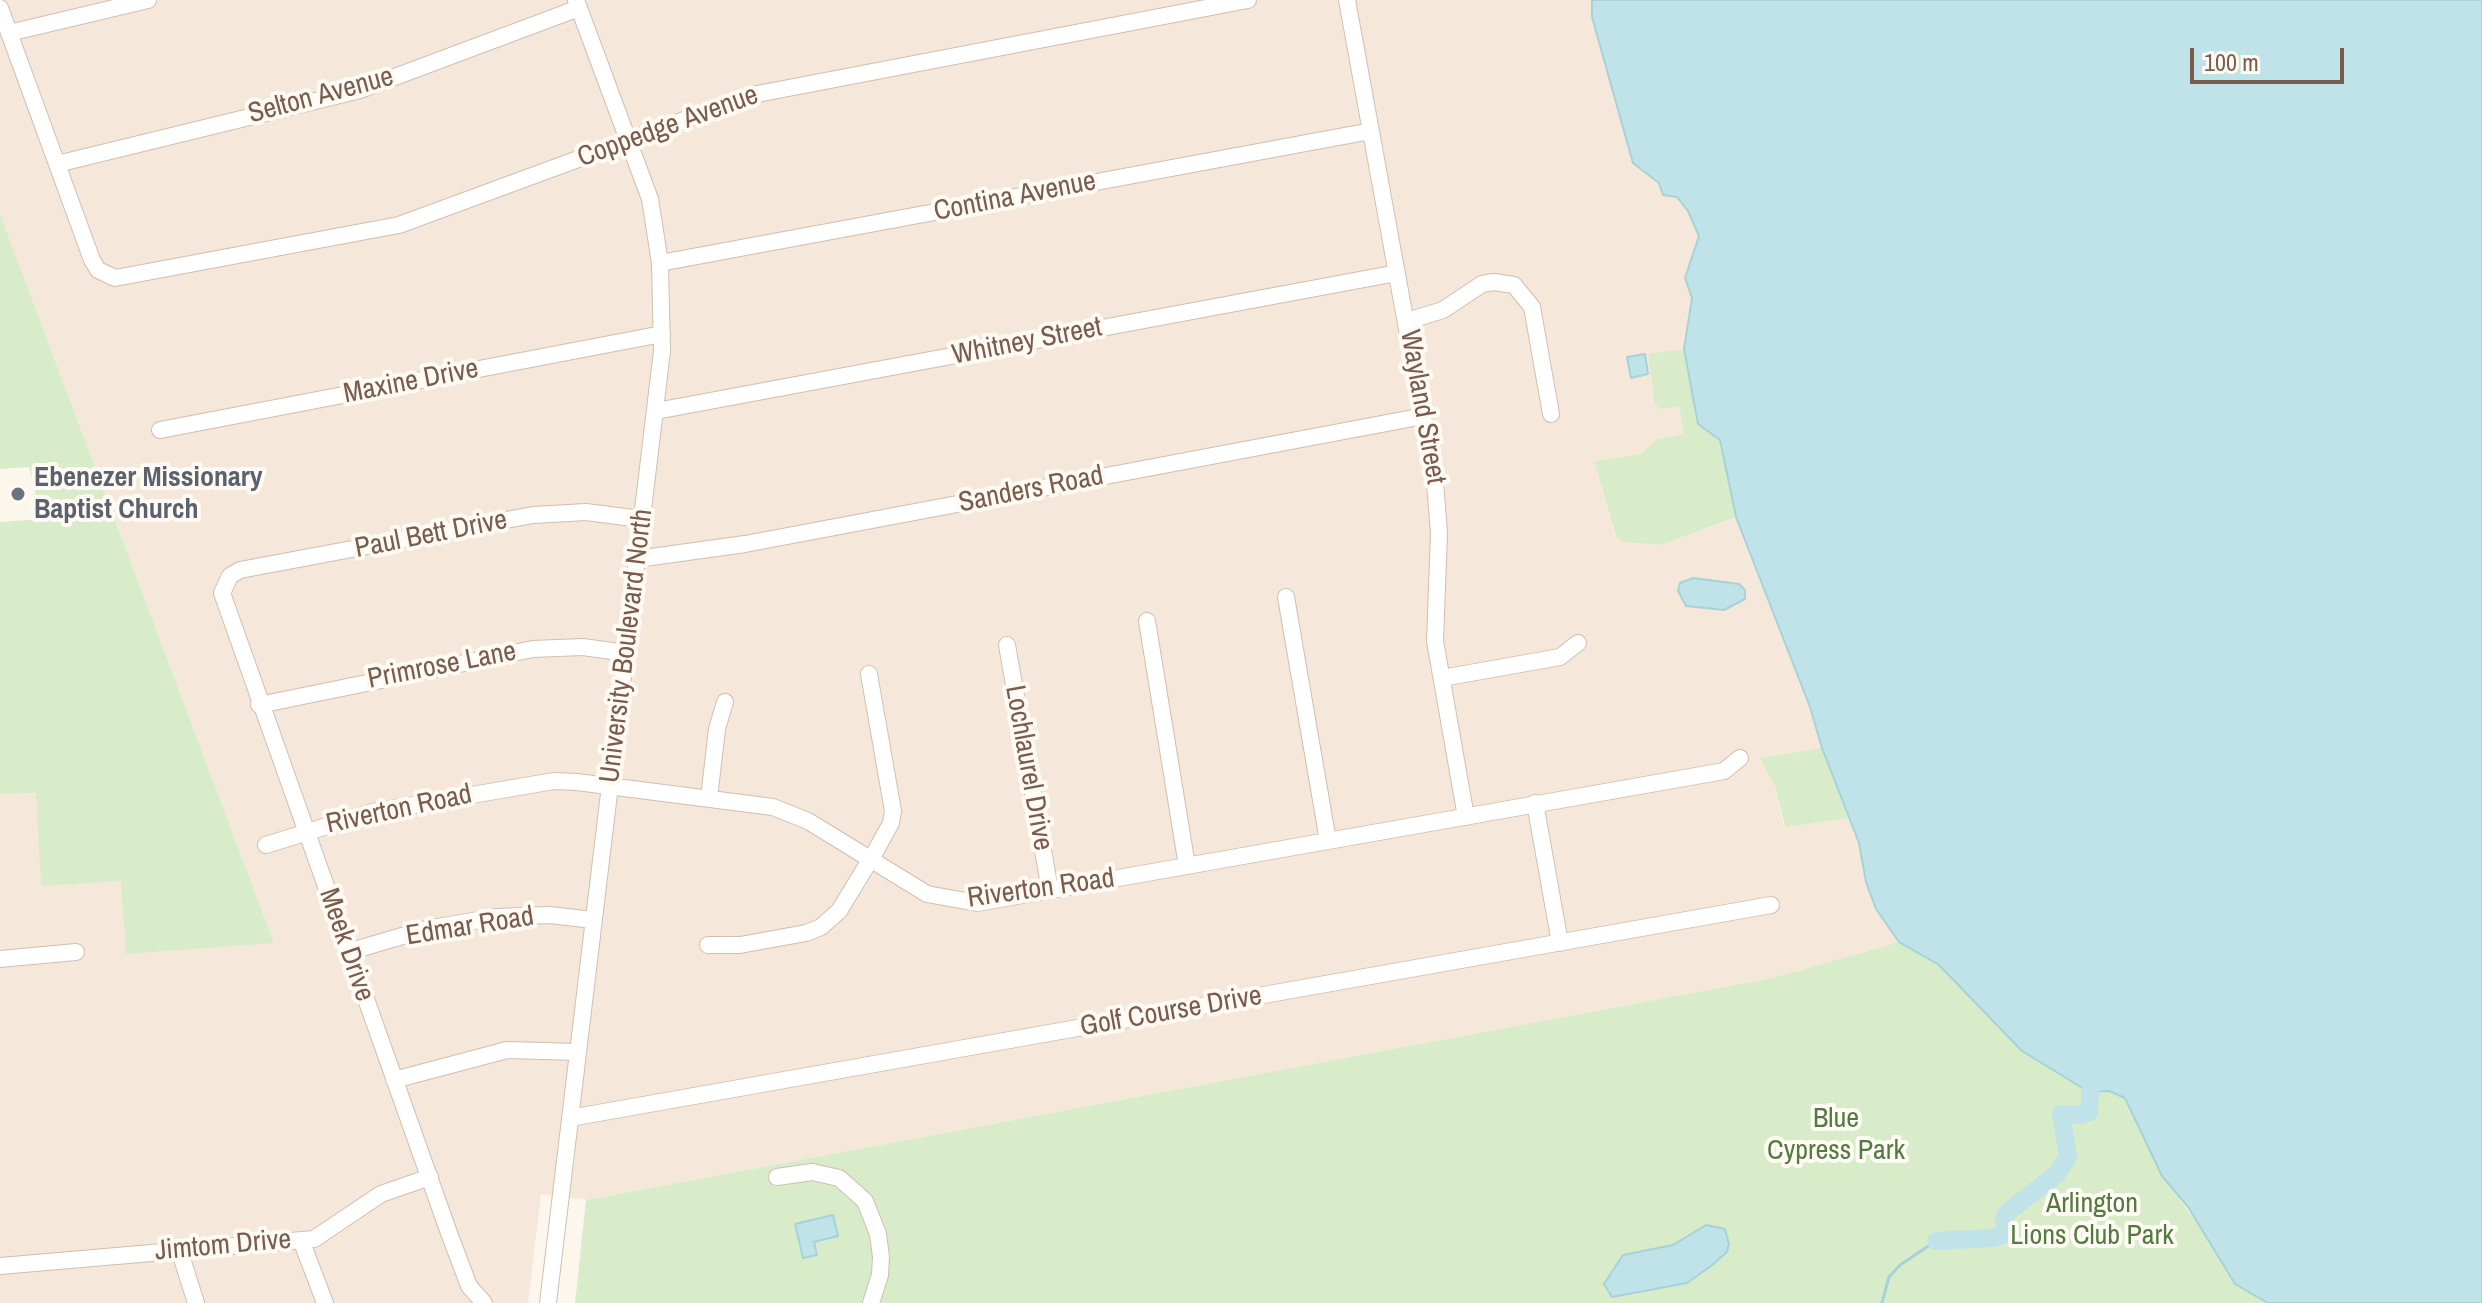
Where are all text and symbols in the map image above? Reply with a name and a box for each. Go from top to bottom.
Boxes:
scale bar [2194,32,2348,82]
text: 100 m [2204,46,2259,78]
street label: Selton Avenue [245,60,397,132]
street label: Coppedge Avenue [573,79,763,175]
street label: Contina Avenue [931,165,1099,229]
street label: Whitney Street [949,311,1105,373]
street label: Wayland Street [1392,327,1452,487]
street label: Maxine Drive [341,352,481,412]
street label: Sanders Road [956,460,1106,520]
place label: Ebenezer Missionary Baptist Church [34,461,262,527]
marker: Ebenezer Missionary Baptist Church [9,485,27,503]
street label: Paul Bett Drive [352,504,510,566]
street label: University Boulevard North [594,507,660,785]
street label: Primrose Lane [365,635,519,697]
street label: Lochlaurel Drive [997,683,1059,853]
street label: Riverton Road [323,778,475,842]
street label: Riverton Road [965,862,1117,916]
street label: Meek Drive [311,884,381,1006]
street label: Edmar Road [404,900,536,954]
street label: Golf Course Drive [1078,980,1264,1044]
park label: Blue Cypress Park [1767,1102,1905,1168]
park label: Arlington Lions Club Park [2010,1187,2174,1253]
street label: Jimtom Drive [154,1223,292,1269]

